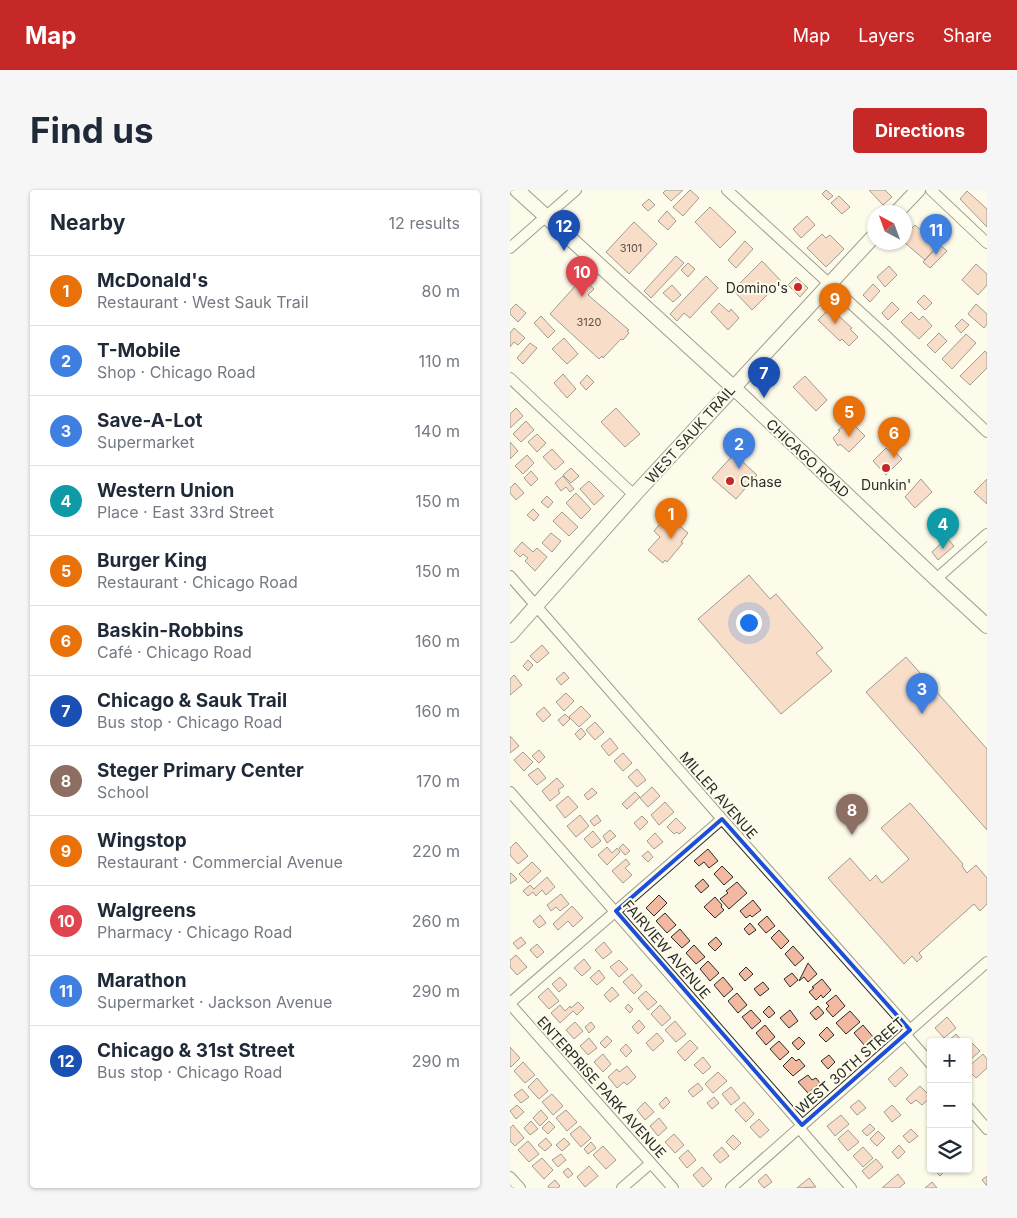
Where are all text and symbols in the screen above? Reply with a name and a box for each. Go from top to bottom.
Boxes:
text: Map [25,21,76,50]
text: Map [793,25,830,46]
text: Layers [858,25,915,46]
text: Share [943,25,992,46]
button: Directions [853,108,987,153]
text: Find us [30,109,154,151]
north arrow [867,205,912,250]
text: Nearby [50,210,125,235]
pin: 12 [548,210,580,251]
text: 12 results [389,213,460,233]
pin: 11 [920,214,952,255]
house number: 3101 [620,241,642,255]
pin: 10 [566,256,598,297]
text: McDonald's [97,269,208,292]
place label: Domino's [726,279,788,296]
text: 1 [63,281,69,301]
text: 80 m [421,281,460,301]
marker: Domino's [792,281,804,293]
pin: 9 [819,283,851,324]
text: Restaurant · West Sauk Trail [97,292,309,312]
house number: 3120 [577,315,602,329]
text: T-Mobile [97,339,181,362]
text: 2 [61,351,71,371]
text: 110 m [418,351,460,371]
pin: 7 [748,357,780,398]
text: Shop · Chicago Road [97,362,256,382]
street label: WEST SAUK TRAIL [642,382,738,486]
pin: 5 [833,396,865,437]
text: Save-A-Lot [97,409,203,432]
street label: CHICAGO ROAD [763,415,853,501]
pin: 6 [878,417,910,458]
text: 3 [61,421,71,441]
text: 140 m [415,421,460,441]
pin: 2 [723,428,755,469]
text: Supermarket [97,432,194,452]
marker: Dunkin' [880,462,892,474]
place label: Chase [740,473,782,490]
marker: Chase [724,475,736,487]
place label: Dunkin' [861,476,911,493]
text: Western Union [97,479,234,502]
text: 4 [61,491,71,511]
text: 150 m [415,491,460,511]
pin: 1 [655,498,687,539]
text: Place · East 33rd Street [97,502,274,522]
pin: 4 [927,508,959,549]
text: Burger King [97,549,207,572]
text: 5 [61,561,71,581]
text: 150 m [415,561,460,581]
text: Restaurant · Chicago Road [97,572,298,592]
your location [736,610,762,636]
text: Baskin-Robbins [97,619,244,642]
text: 6 [61,631,71,651]
text: 160 m [415,631,460,651]
text: Café · Chicago Road [97,642,252,662]
pin: 3 [906,673,938,714]
text: Chicago & Sauk Trail [97,689,287,712]
text: 7 [61,701,71,721]
text: 160 m [415,701,460,721]
text: Bus stop · Chicago Road [97,712,282,732]
street label: MILLER AVENUE [677,748,761,842]
text: Steger Primary Center [97,759,304,782]
text: 8 [61,771,71,791]
text: 170 m [416,771,460,791]
text: School [97,782,149,802]
pin: 8 [836,794,868,835]
text: Wingstop [97,829,187,852]
text: 9 [61,841,71,861]
text: 220 m [412,841,460,861]
text: Restaurant · Commercial Avenue [97,852,343,872]
street label: FAIRVIEW AVENUE [620,896,714,1002]
text: Walgreens [97,899,196,922]
text: 10 [57,911,75,931]
text: 260 m [412,911,460,931]
text: Pharmacy · Chicago Road [97,922,292,942]
text: Marathon [97,969,187,992]
text: 11 [59,981,73,1001]
text: 290 m [412,981,460,1001]
text: Supermarket · Jackson Avenue [97,992,332,1012]
street label: ENTERPRISE PARK AVENUE [534,1013,670,1161]
street label: WEST 30TH STREET [792,1013,908,1117]
map controls [927,1038,972,1173]
button: + [927,1038,972,1083]
text: Chicago & 31st Street [97,1039,295,1062]
text: 12 [58,1051,74,1071]
text: 290 m [412,1051,460,1071]
text: Bus stop · Chicago Road [97,1062,282,1082]
button: − [927,1083,972,1128]
button: layers [927,1128,972,1173]

